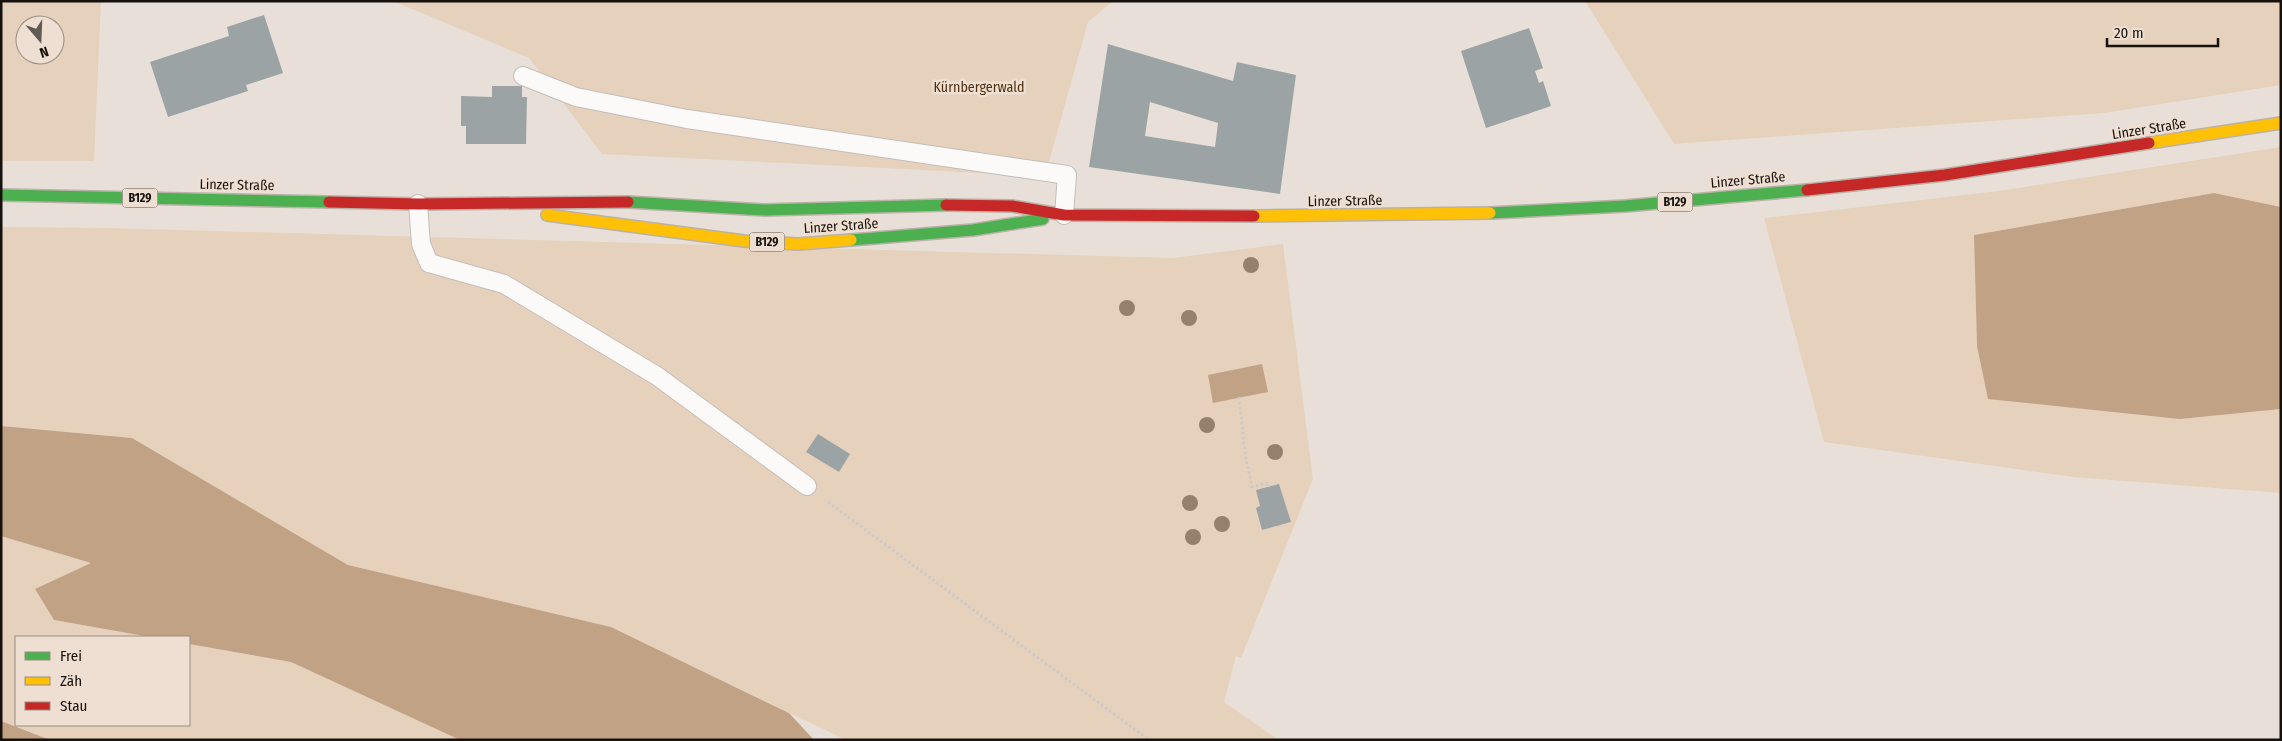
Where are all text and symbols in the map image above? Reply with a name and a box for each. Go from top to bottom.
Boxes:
north arrow [15,15,65,65]
scale bar [2107,15,2218,47]
text: 20 m [2114,24,2144,42]
text: N [37,42,51,61]
park label: Kürnbergerwald [934,79,1024,96]
street label: Linzer Straße [2111,115,2187,143]
street label: Linzer Straße [1710,168,1786,192]
street label: Linzer Straße [199,176,275,194]
road number: B129 [122,188,158,208]
street label: Linzer Straße [1307,192,1383,210]
road number: B129 [1658,192,1692,212]
street label: Linzer Straße [803,215,879,237]
road number: B129 [750,232,784,252]
legend [15,636,190,726]
text: Frei [60,647,82,665]
text: Zäh [60,672,82,690]
text: Stau [60,697,87,715]

